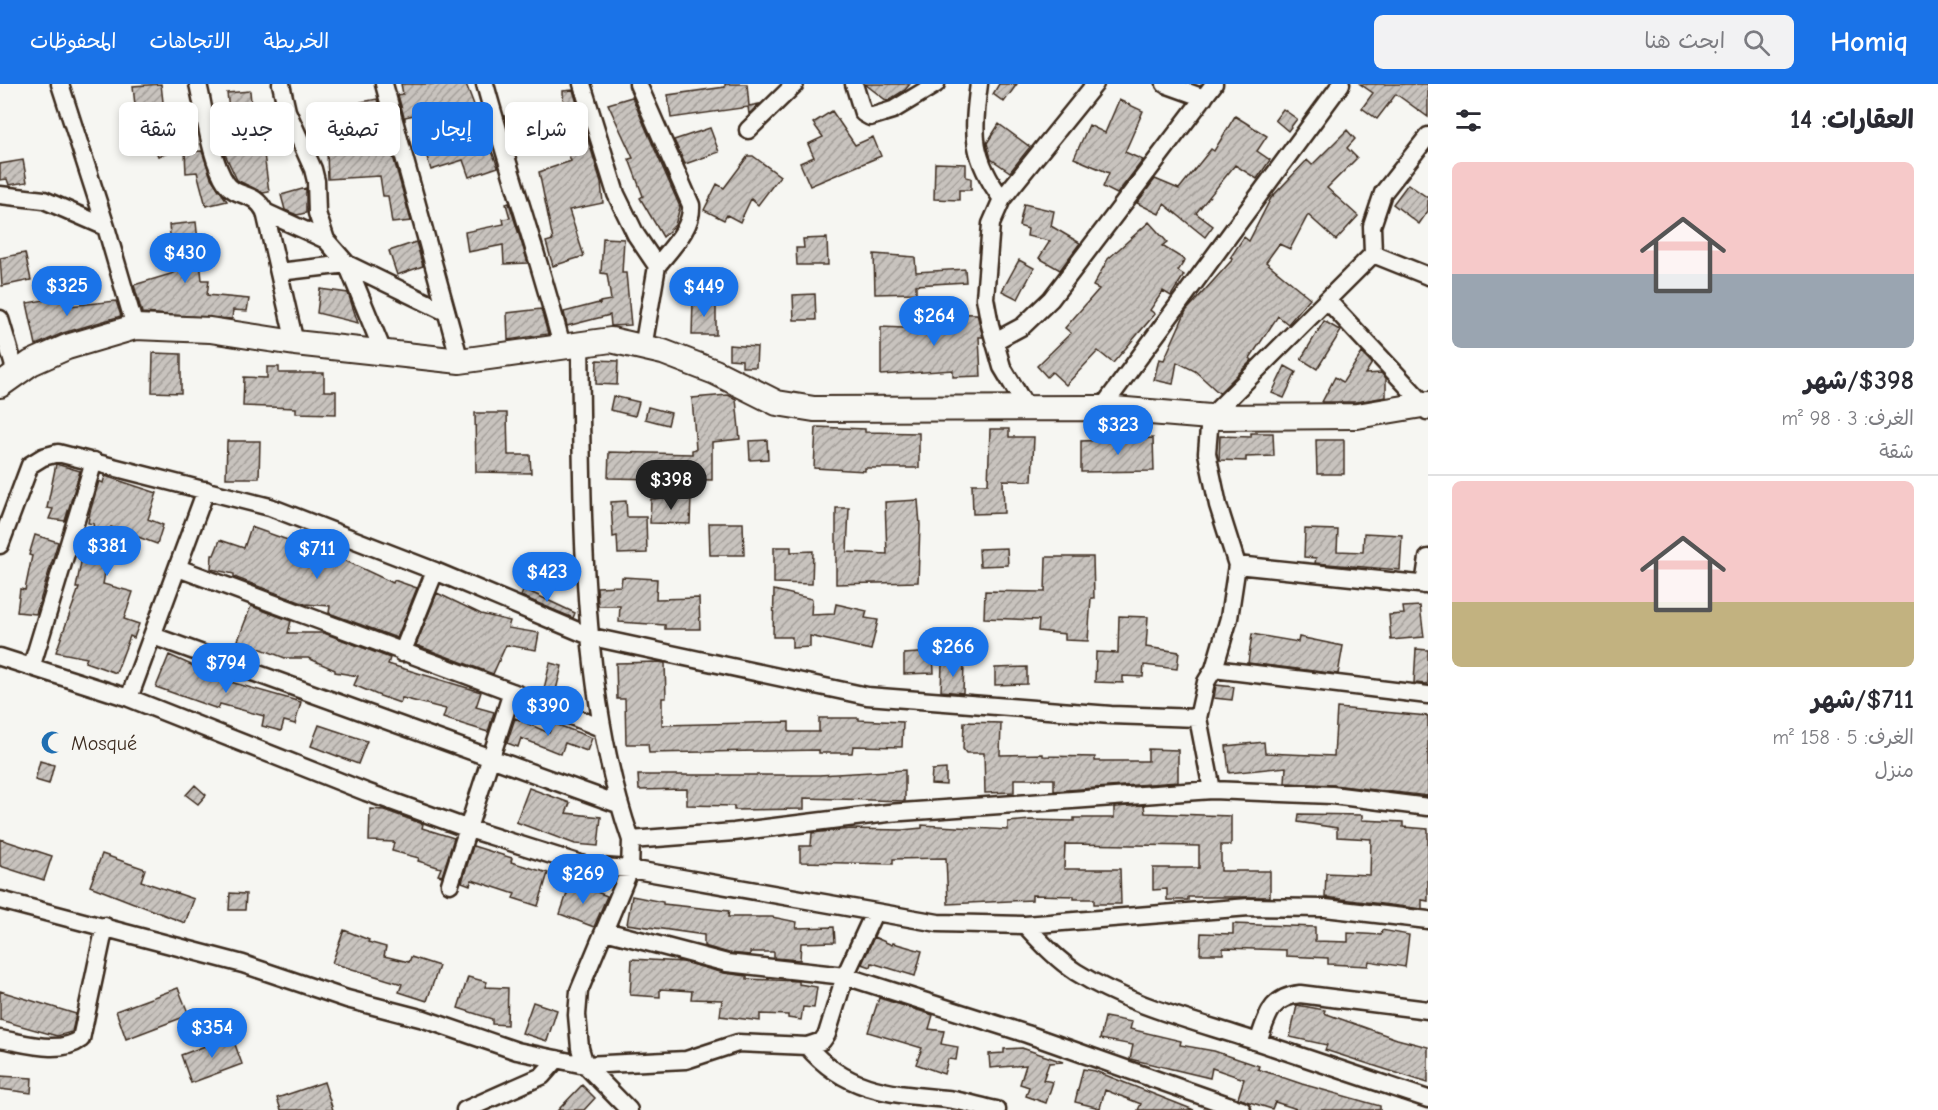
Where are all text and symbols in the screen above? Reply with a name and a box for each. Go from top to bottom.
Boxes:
search box [1374,15,1794,69]
icon: search [1740,26,1773,59]
text: Homiq [1830,26,1908,58]
text: ابحث هنا [1644,28,1725,54]
text: المحفوظات [30,29,116,53]
text: الاتجاهات [149,29,231,53]
text: الخريطة [264,29,329,53]
chip: شقة [119,102,198,156]
chip: جديد [210,102,294,156]
chip: تصفية [306,102,400,156]
chip: إيجار [412,102,493,156]
chip: شراء [505,102,588,156]
icon: filters [1452,104,1485,137]
text: العقارات: 14 [1790,105,1914,135]
icon: home [1629,201,1737,309]
pin: $430 [149,233,221,284]
text: $430 [164,241,206,264]
pin: $325 [31,266,103,317]
pin: $449 [668,267,740,318]
text: $325 [46,274,88,297]
text: $449 [683,275,725,298]
pin: $264 [898,296,970,347]
text: $264 [913,304,955,327]
text: $398/شهر [1804,366,1914,396]
pin: $323 [1082,405,1154,456]
text: الغرف: 3 · 98 m² [1781,407,1914,430]
text: $323 [1097,413,1139,436]
text: شقة [1879,440,1914,463]
pin: $398 [635,460,707,511]
text: $398 [650,468,692,491]
icon: home [1629,520,1737,628]
pin: $381 [71,526,143,577]
pin: $711 [281,529,353,580]
text: $381 [87,534,127,557]
text: $711 [299,537,335,560]
pin: $423 [511,552,583,603]
text: $423 [526,560,568,583]
pin: $266 [917,627,989,678]
text: $266 [932,635,974,658]
pin: $794 [190,643,262,694]
text: $794 [206,651,246,674]
text: $711/شهر [1812,685,1914,715]
pin: $390 [512,686,584,737]
text: $390 [526,694,570,717]
text: الغرف: 5 · 158 m² [1773,726,1914,749]
mosque icon: Mosqué [40,730,66,756]
place label: Mosqué [71,732,137,755]
text: منزل [1875,759,1914,782]
pin: $269 [547,854,619,905]
text: $269 [562,862,604,885]
pin: $354 [176,1008,248,1059]
text: $354 [191,1016,233,1039]

